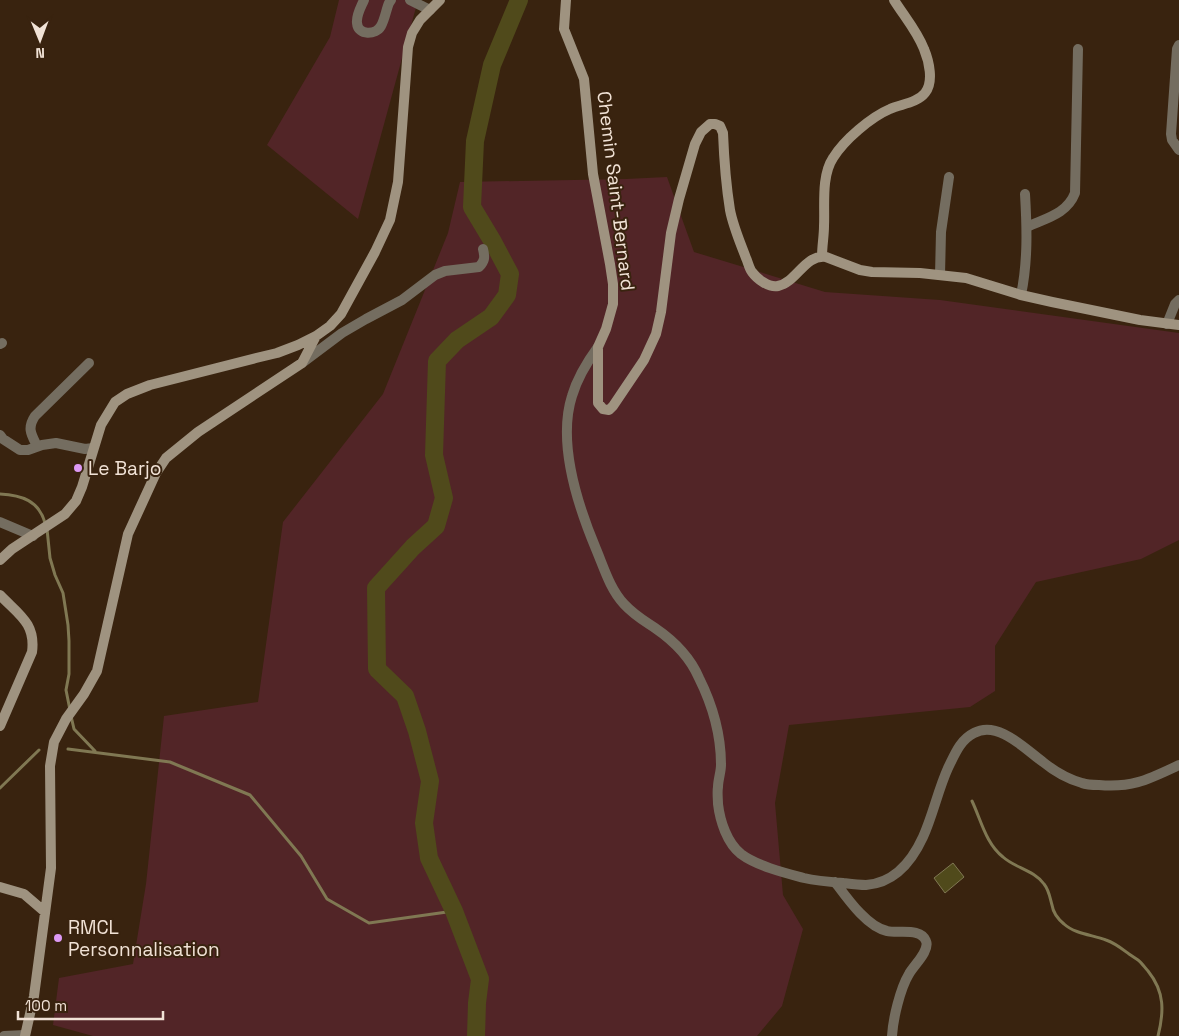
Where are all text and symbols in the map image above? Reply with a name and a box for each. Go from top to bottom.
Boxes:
north arrow [15,15,65,65]
text: N [35,44,45,62]
street label: Chemin Saint-Bernard [591,90,641,292]
place label: Le Barjo [88,456,162,481]
marker: Le Barjo [72,462,84,474]
place label: RMCL Personnalisation [68,915,220,962]
marker: RMCL Personnalisation [52,932,64,944]
scale bar [18,988,162,1020]
text: 100 m [25,996,67,1015]

